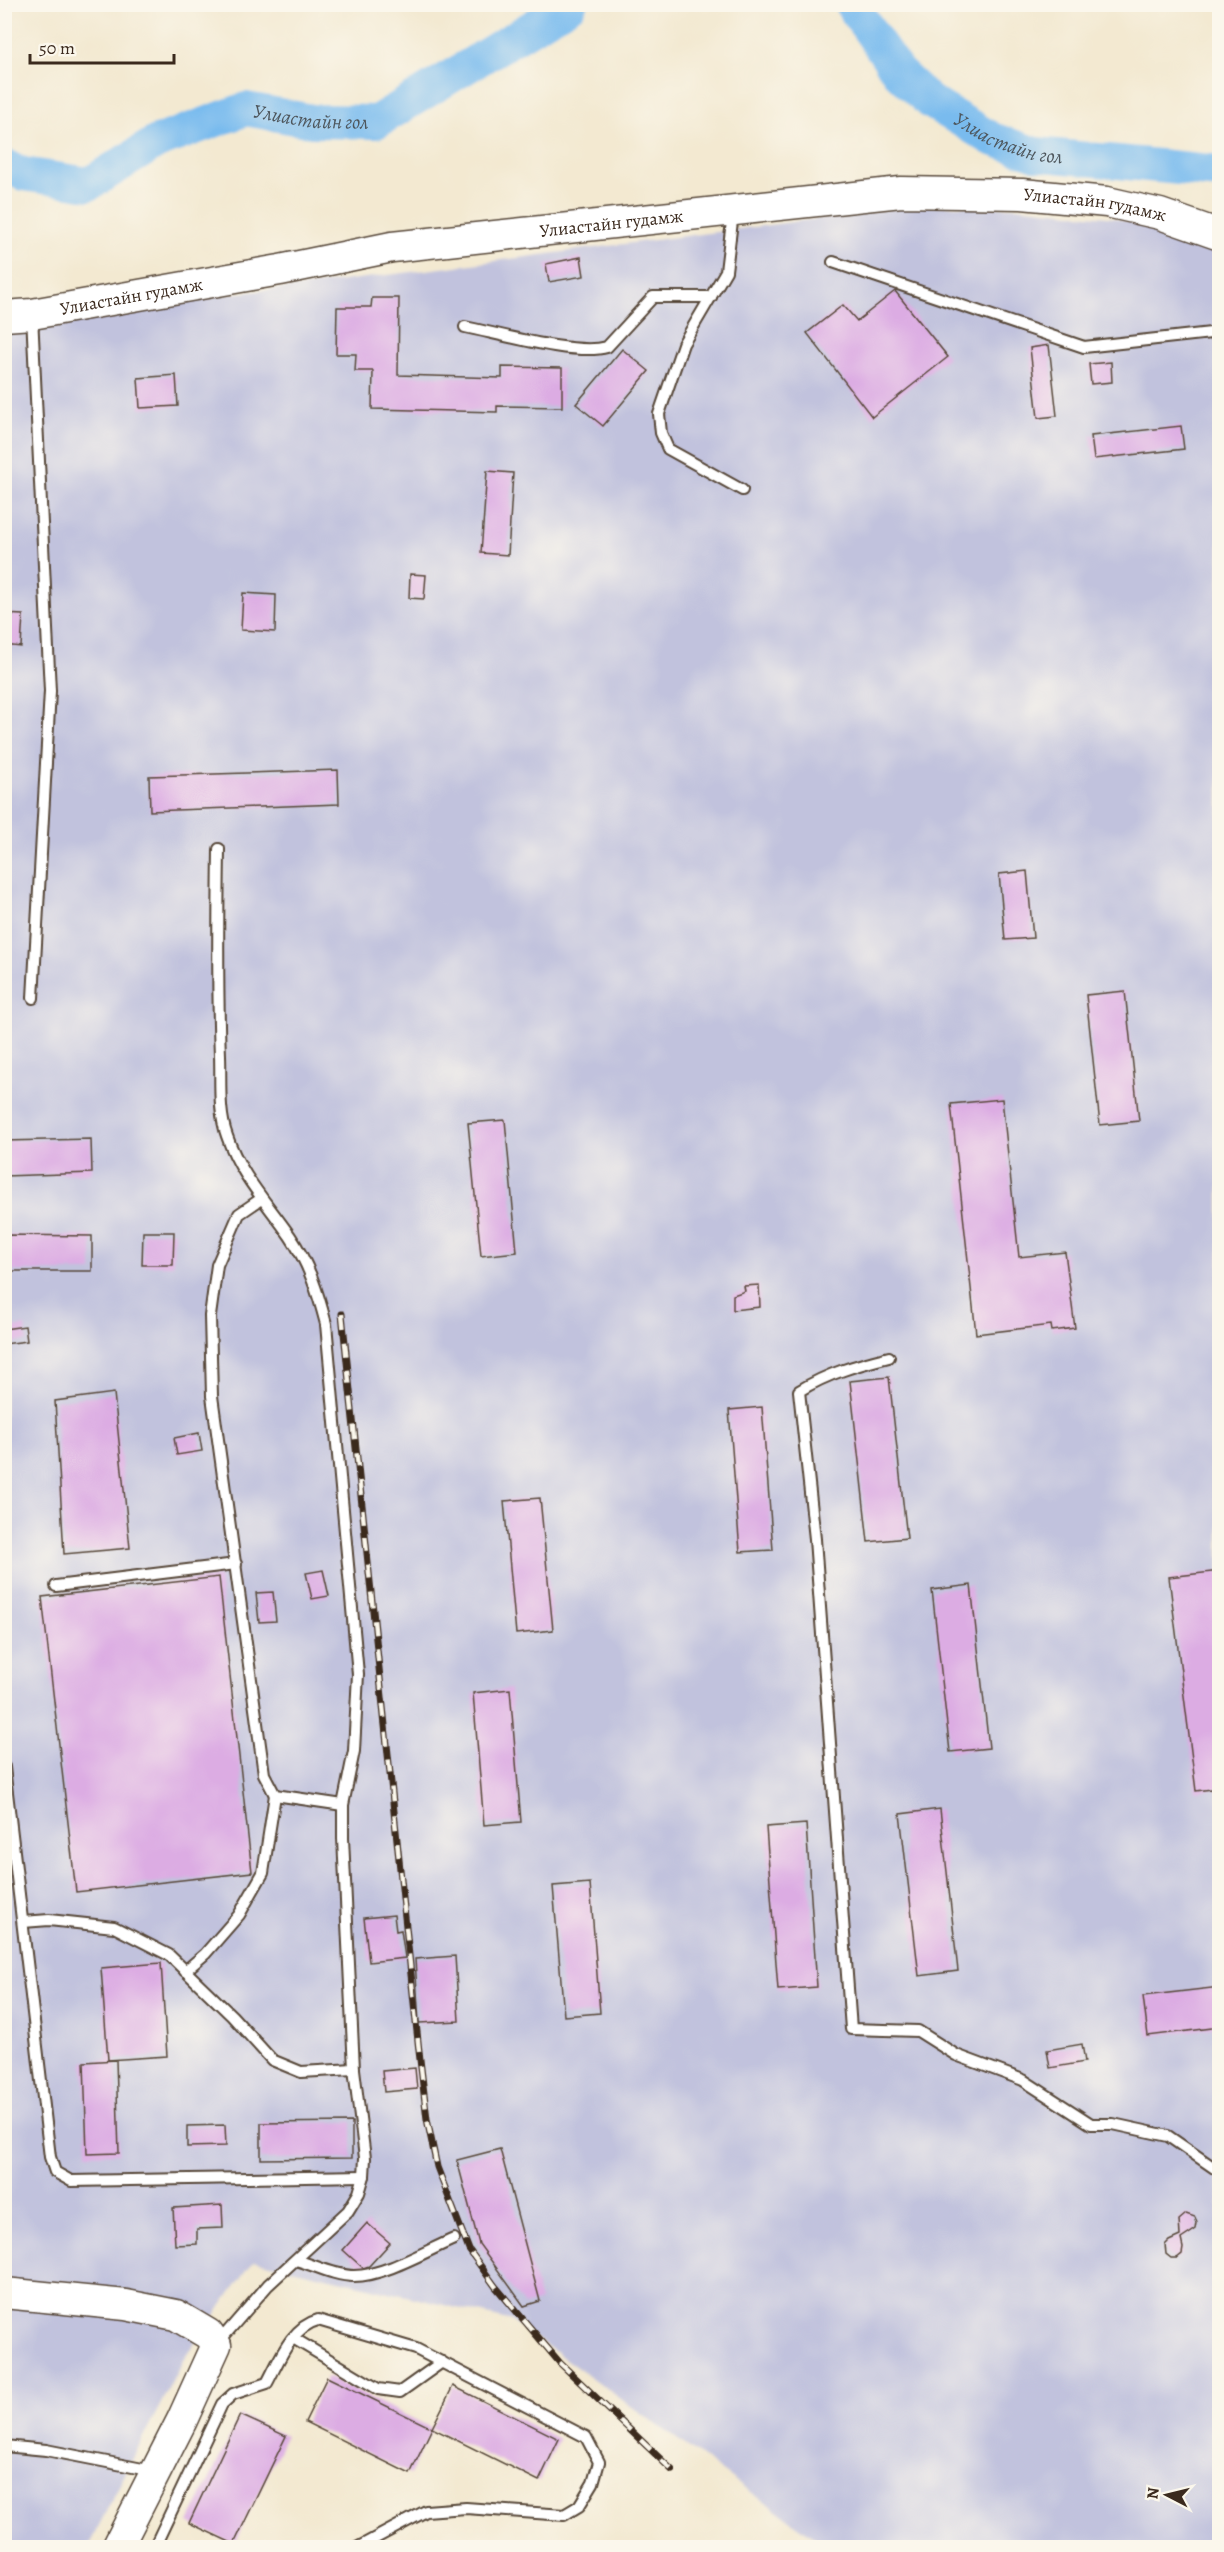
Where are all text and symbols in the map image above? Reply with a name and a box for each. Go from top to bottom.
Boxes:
scale bar [30,27,174,65]
text: 50 m [39,36,75,60]
water label: Улиастайн гол [251,98,369,136]
water label: Улиастайн гол [948,106,1064,171]
street label: Улиастайн гудамж [1022,182,1169,227]
street label: Улиастайн гудамж [538,204,685,243]
street label: Улиастайн гудамж [58,272,205,321]
north arrow [1137,2465,1197,2525]
text: N [1141,2486,1165,2500]

